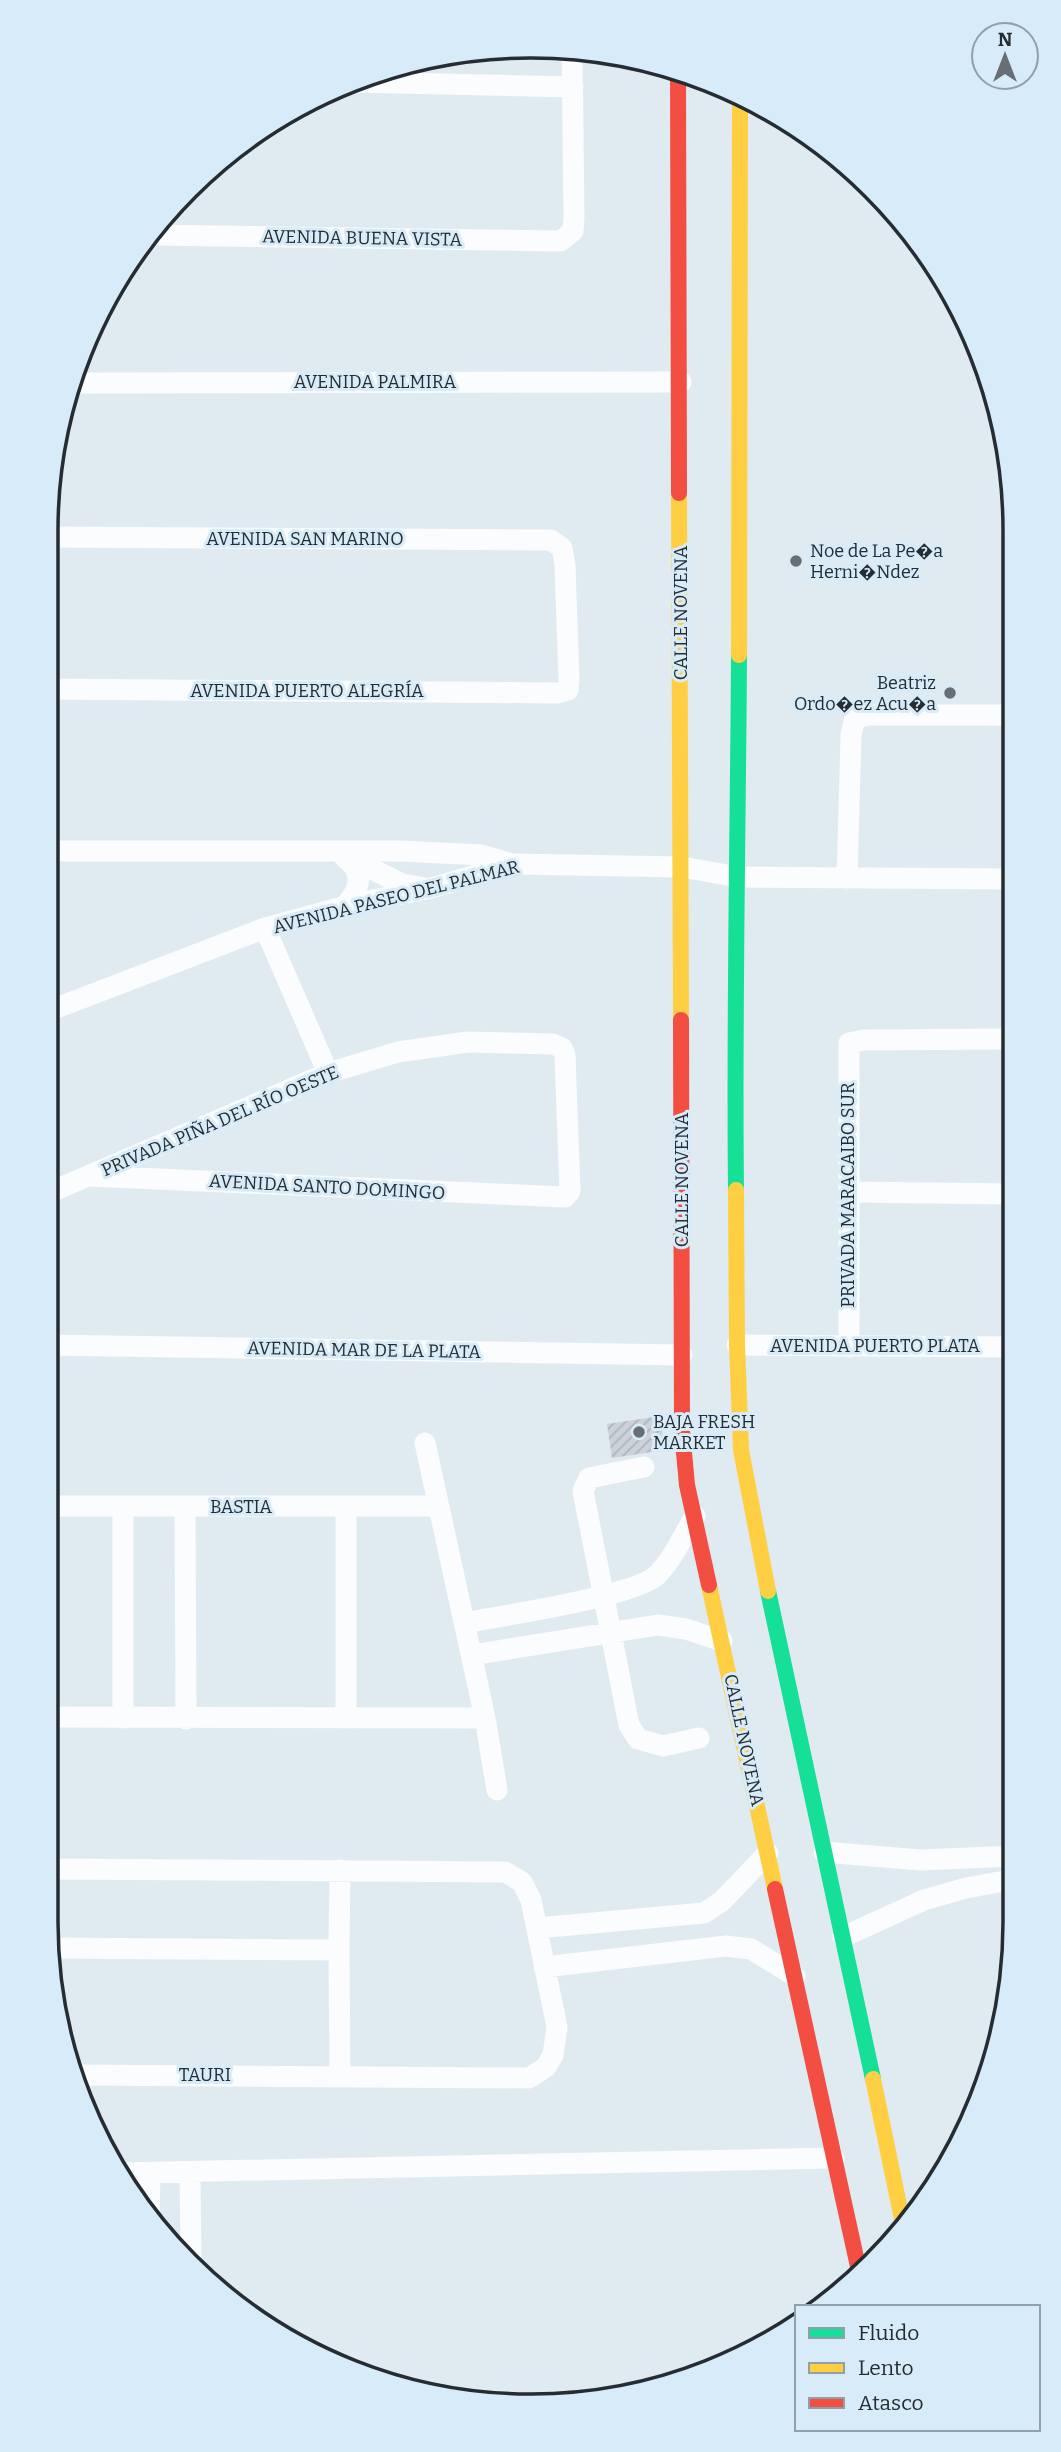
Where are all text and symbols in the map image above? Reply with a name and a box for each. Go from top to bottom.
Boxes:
north arrow [970,21,1040,91]
text: N [998,28,1013,51]
street label: AVENIDA BUENA VISTA [262,225,462,251]
street label: AVENIDA PALMIRA [294,371,456,393]
street label: AVENIDA SAN MARINO [206,528,404,550]
place label: Noe de La Pe�a Herni�Ndez [810,540,943,583]
street label: CALLE NOVENA [670,546,692,680]
marker: Noe de La Pe�a Herni�Ndez [788,553,804,569]
place label: Beatriz Ordo�ez Acu�a [794,672,936,715]
street label: AVENIDA PUERTO ALEGRÍA [190,679,424,702]
marker: Beatriz Ordo�ez Acu�a [942,685,958,701]
street label: AVENIDA PASEO DEL PALMAR [271,856,522,938]
street label: PRIVADA PIÑA DEL RÍO OESTE [98,1060,342,1181]
street label: PRIVADA MARACAIBO SUR [837,1082,859,1308]
street label: CALLE NOVENA [671,1113,693,1247]
street label: AVENIDA SANTO DOMINGO [208,1170,446,1204]
street label: AVENIDA PUERTO PLATA [770,1335,980,1357]
street label: AVENIDA MAR DE LA PLATA [247,1337,481,1363]
place label: BAJA FRESH MARKET [653,1411,755,1454]
marker: BAJA FRESH MARKET [631,1424,647,1440]
street label: BASTIA [210,1496,272,1518]
street label: CALLE NOVENA [719,1672,769,1808]
street label: TAURI [179,2064,231,2086]
legend [795,2305,1040,2431]
text: Fluido [858,2320,919,2346]
text: Lento [858,2355,914,2381]
text: Atasco [858,2390,924,2416]

